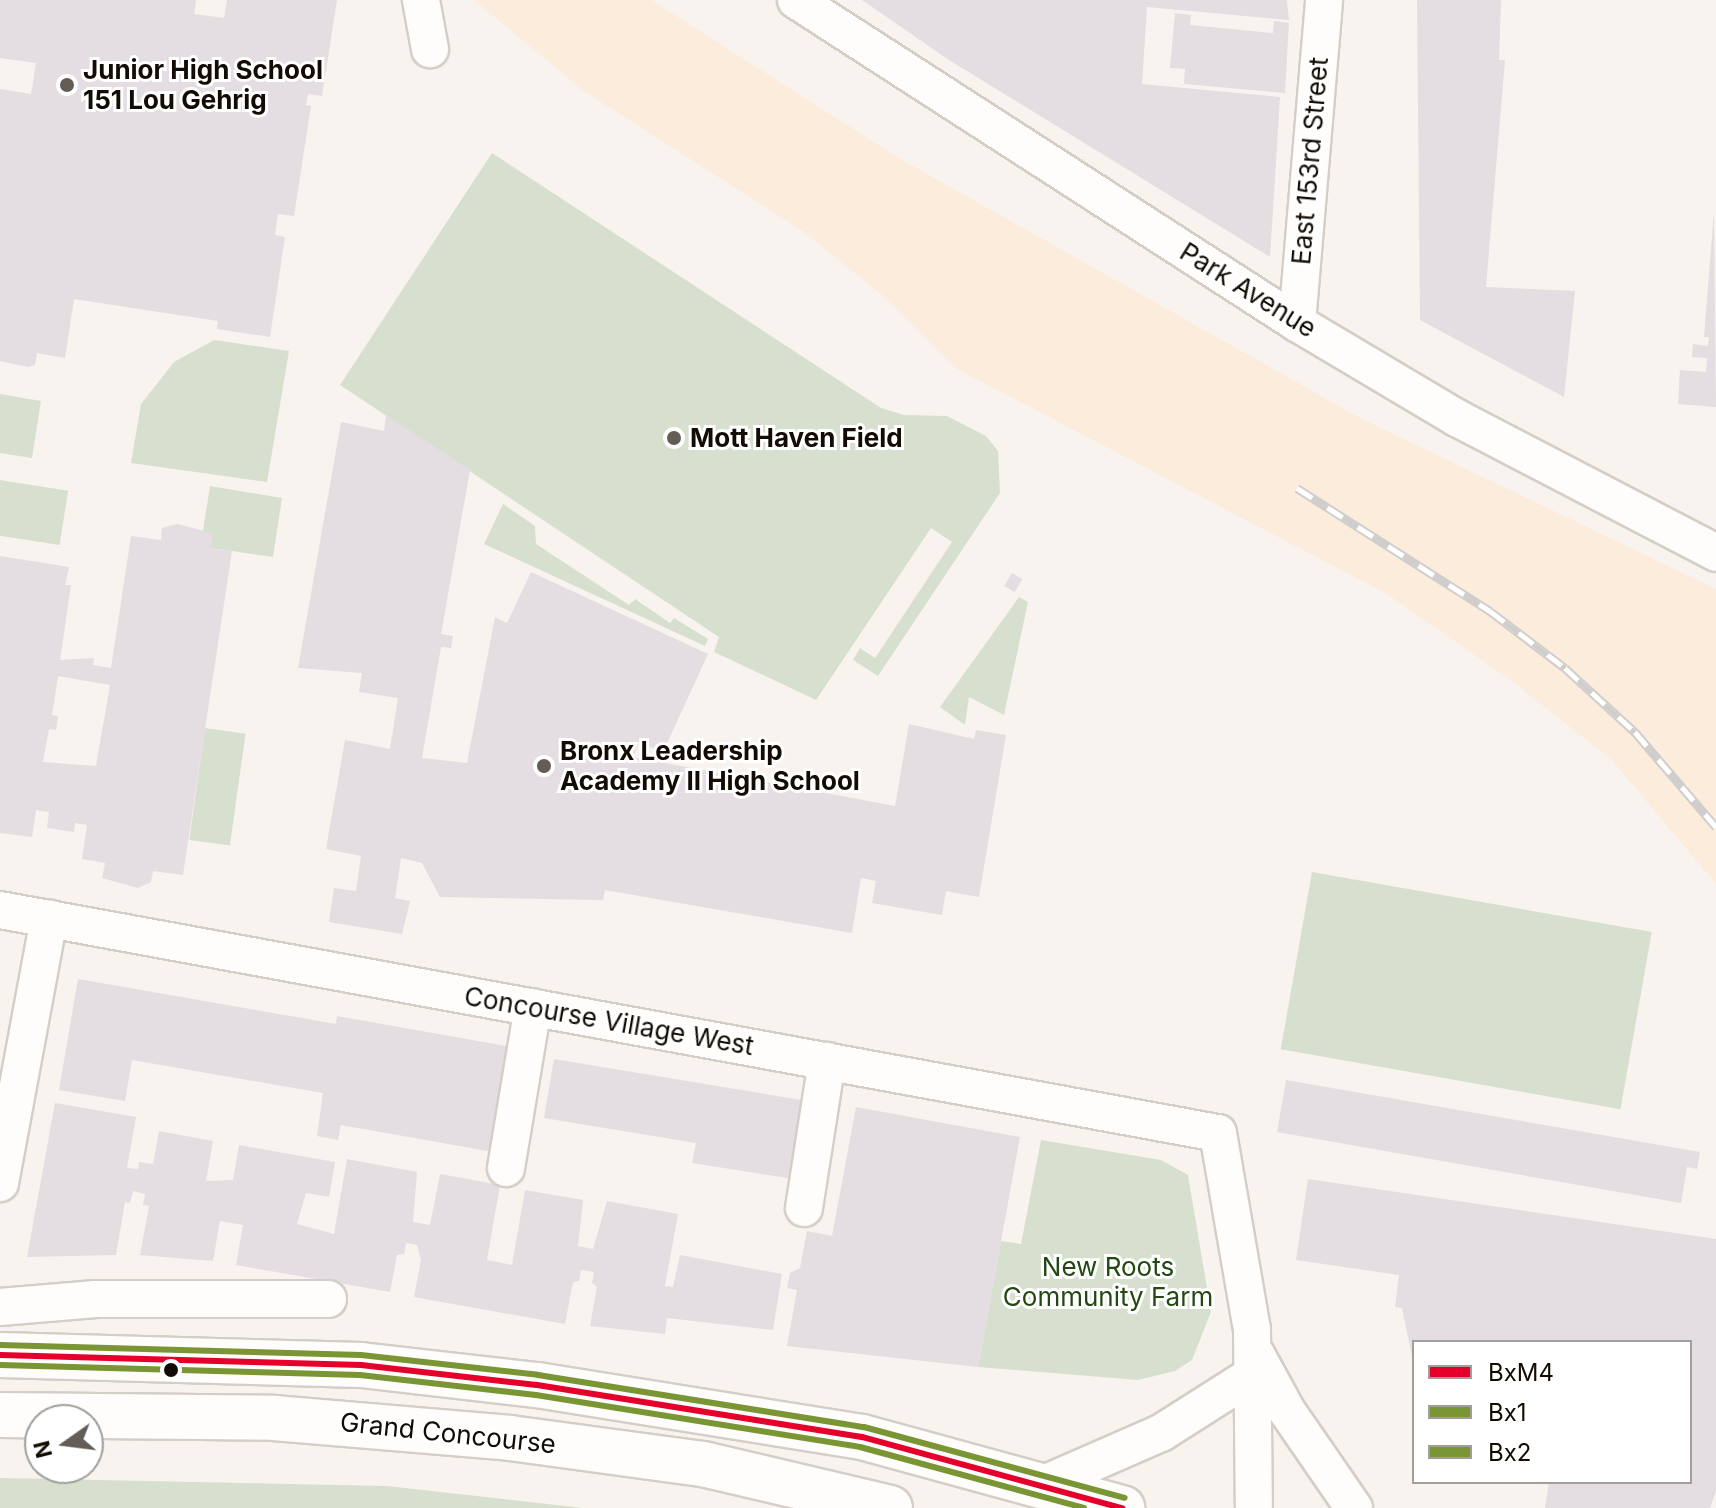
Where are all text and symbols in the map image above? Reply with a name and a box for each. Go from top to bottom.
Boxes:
place label: Junior High School 151 Lou Gehrig [83,54,323,116]
street label: East 153rd Street [1285,56,1335,266]
marker: Junior High School 151 Lou Gehrig [58,76,76,94]
street label: Park Avenue [1174,236,1322,344]
place label: Mott Haven Field [690,422,903,454]
marker: Mott Haven Field [665,429,683,447]
place label: Bronx Leadership Academy II High School [560,735,860,796]
marker: Bronx Leadership Academy II High School [535,757,553,775]
street label: Concourse Village West [462,980,756,1062]
park label: New Roots Community Farm [1003,1251,1213,1312]
legend [1412,1340,1692,1484]
text: BxM4 [1488,1358,1554,1387]
unlabelled marker [163,1362,179,1378]
text: Bx1 [1488,1398,1527,1427]
north arrow [24,1404,104,1484]
street label: Grand Concourse [339,1406,557,1460]
text: N [28,1438,57,1461]
text: Bx2 [1488,1438,1531,1467]

